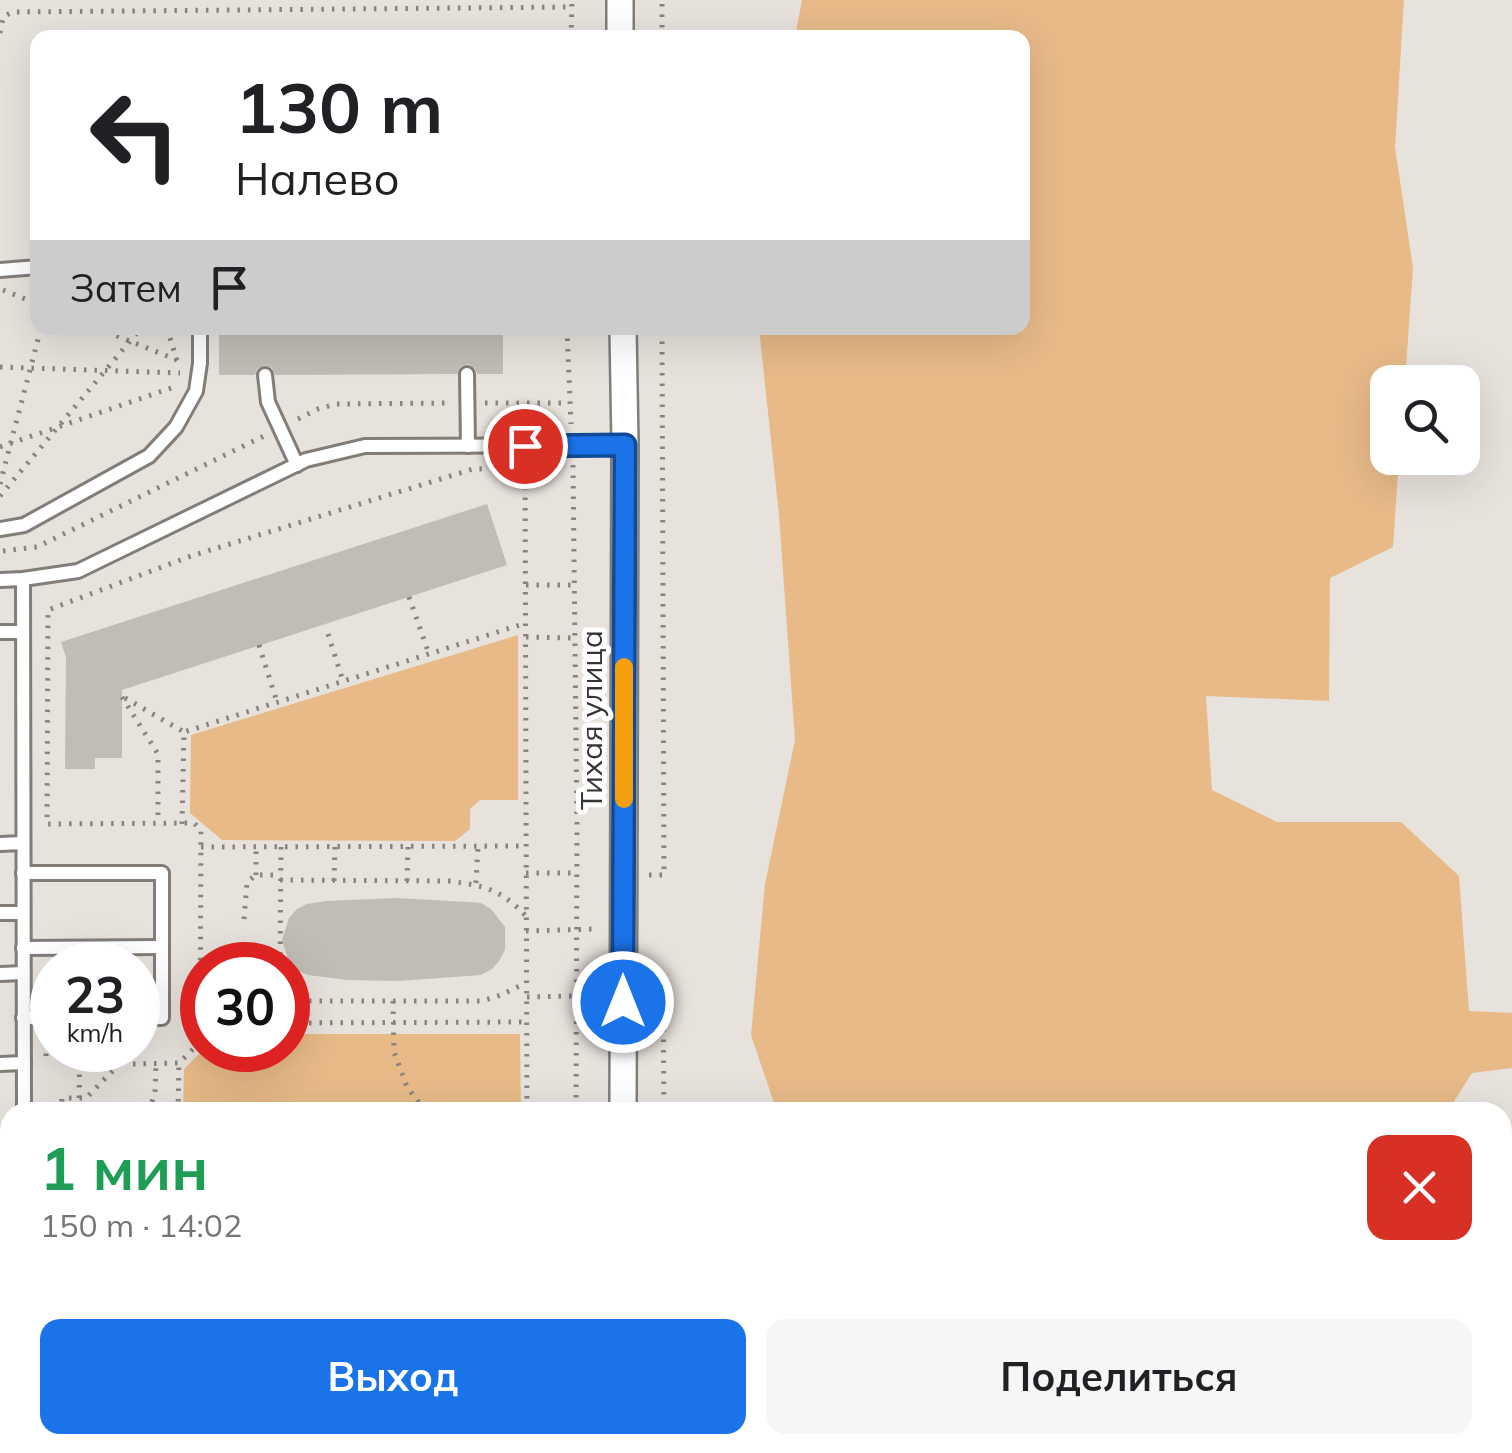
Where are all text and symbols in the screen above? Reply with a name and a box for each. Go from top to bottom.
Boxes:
text: 130 m [235,63,443,151]
icon: left [70,70,200,200]
text: Налево [235,150,400,206]
icon: arrive [202,260,257,315]
text: Затем [70,264,182,312]
map controls [1370,365,1480,475]
button: search [1370,365,1480,475]
pin [483,404,568,489]
icon: arrive [498,419,553,474]
street label: Тихая улица [572,630,610,810]
speed limit sign: 30 [180,942,310,1072]
position arrow [571,950,675,1054]
text: 23 [65,963,125,1026]
text: km/h [67,1017,123,1048]
text: 1 мин [40,1130,208,1205]
button: close [1367,1135,1472,1240]
text: 150 m · 14:02 [40,1205,242,1245]
button: Выход [40,1319,746,1434]
button: Поделиться [766,1319,1472,1434]

